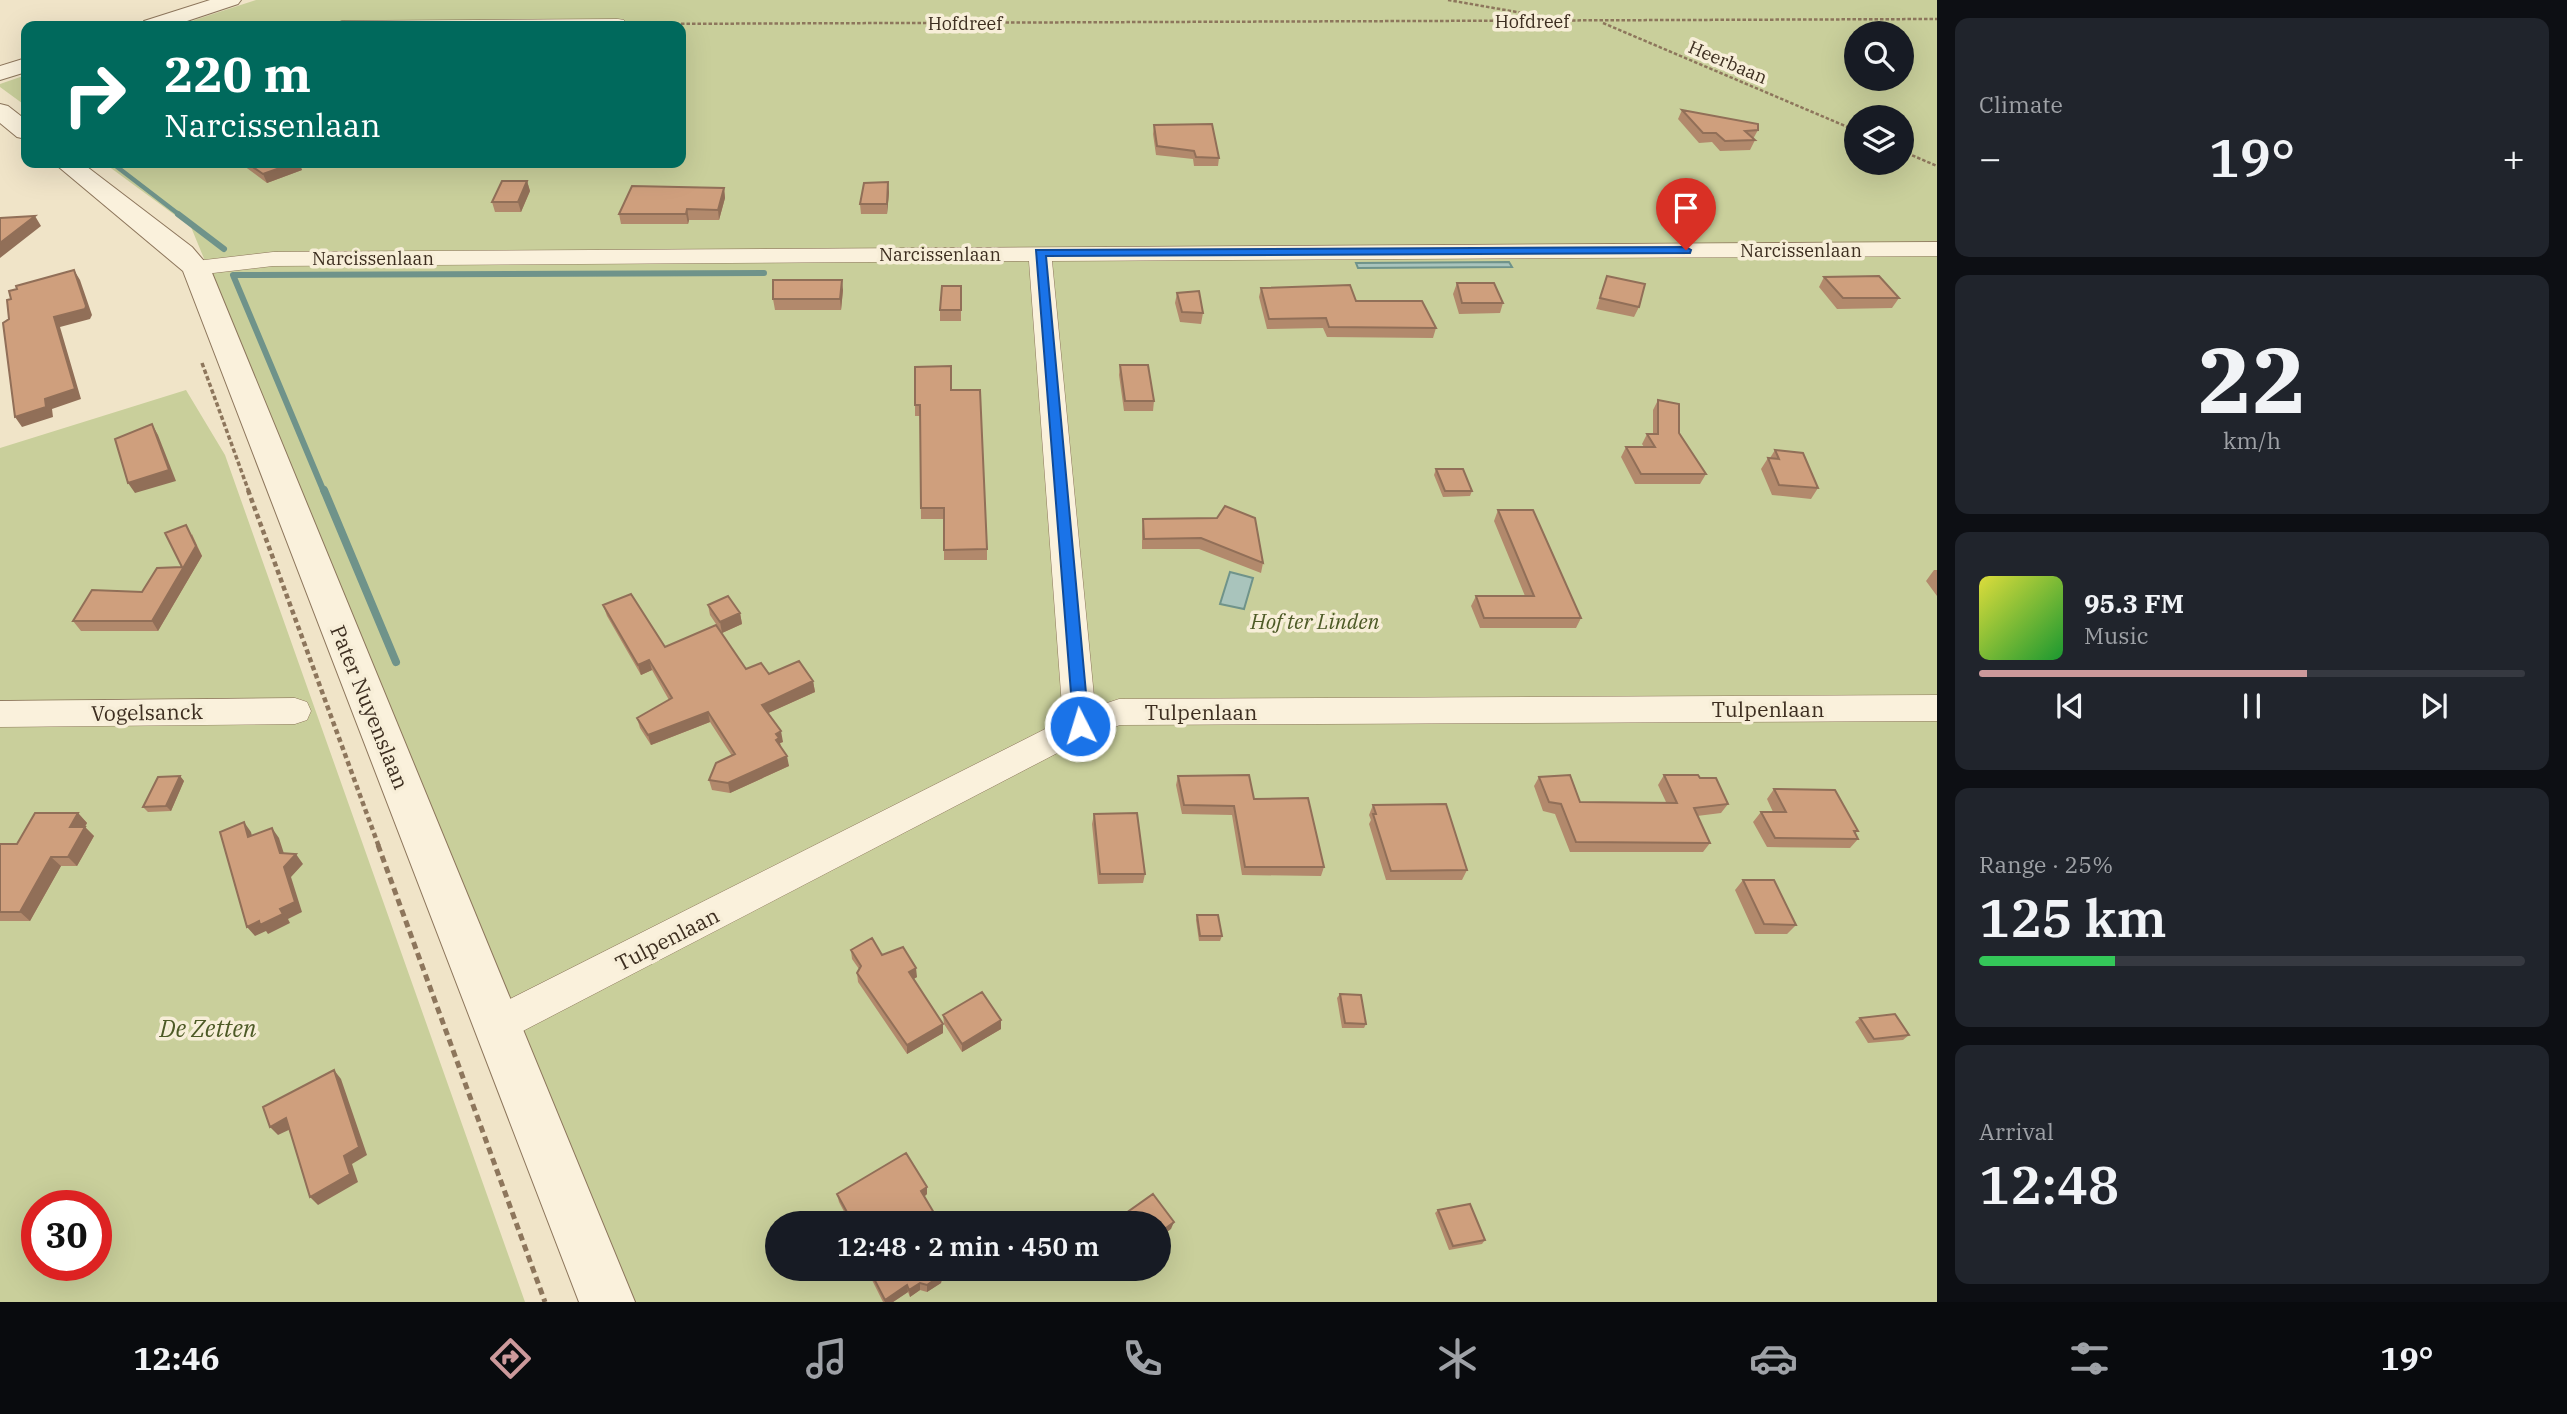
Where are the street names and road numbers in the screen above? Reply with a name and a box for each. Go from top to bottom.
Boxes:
street label: Hofdreef [1495,10,1571,33]
street label: Hofdreef [928,12,1004,35]
street label: Heerbaan [1685,35,1771,89]
street label: Narcissenlaan [1740,239,1862,262]
street label: Narcissenlaan [879,243,1001,266]
street label: Narcissenlaan [312,247,434,270]
street label: Pater Nuyenslaan [324,621,416,793]
street label: Tulpenlaan [1712,695,1824,723]
street label: Vogelsanck [91,697,204,727]
street label: Tulpenlaan [1145,698,1257,726]
street label: Tulpenlaan [610,901,724,977]

